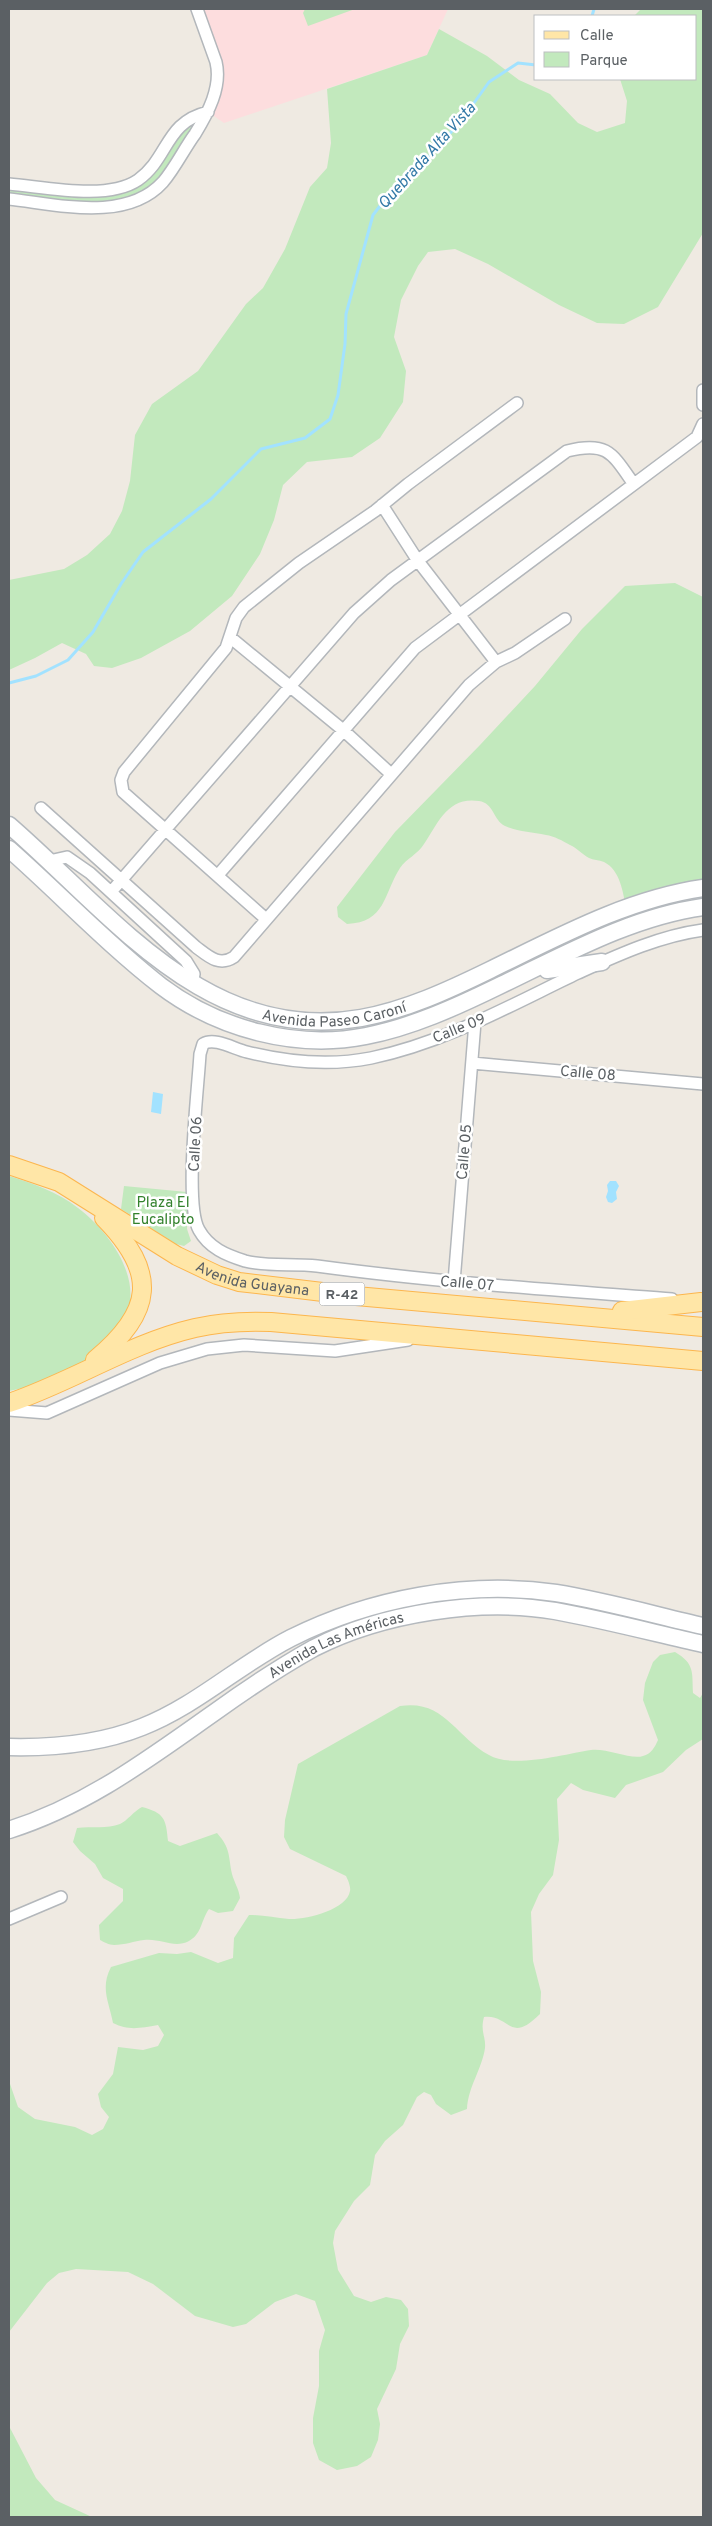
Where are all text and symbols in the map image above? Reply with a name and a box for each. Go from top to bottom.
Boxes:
legend [534,15,697,80]
text: Calle [580,27,614,46]
text: Parque [580,52,628,71]
water label: Quebrada Alta Vista [374,98,481,214]
street label: Avenida Paseo Caroní [260,998,410,1033]
street label: Calle 09 [430,1010,489,1049]
street label: Calle 08 [559,1063,617,1086]
street label: Calle 06 [186,1116,207,1172]
street label: Calle 05 [454,1123,477,1181]
park label: Plaza El Eucalipto [132,1194,194,1230]
street label: Avenida Guayana [192,1258,310,1301]
street label: Calle 07 [439,1273,495,1296]
road number: R-42 [320,1282,364,1306]
street label: Avenida Las Américas [265,1609,406,1684]

